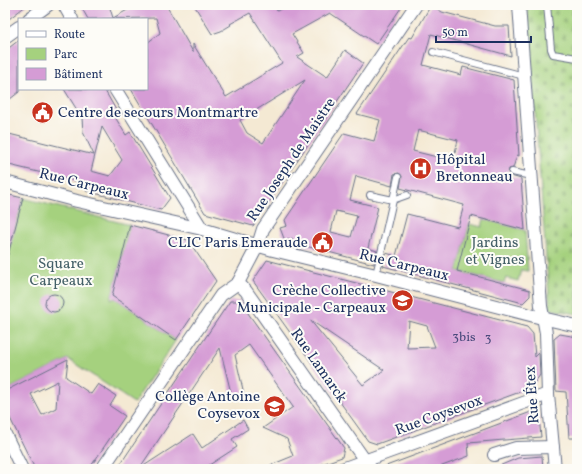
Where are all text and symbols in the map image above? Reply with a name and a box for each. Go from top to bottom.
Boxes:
legend [18,18,148,90]
scale bar [436,18,531,44]
text: 50 m [442,25,468,41]
text: Route [54,27,85,43]
text: Parc [54,47,77,63]
text: Bâtiment [54,67,103,83]
street label: Rue Joseph de Maistre [243,94,341,226]
public building icon: Centre de secours Montmartre [30,100,56,126]
place label: Centre de secours Montmartre [58,103,258,124]
place label: Hôpital Bretonneau [436,150,513,188]
hospital icon: Hôpital Bretonneau [407,156,433,182]
street label: Rue Carpeaux [37,164,131,206]
public building icon: CLIC Paris Emeraude [310,230,336,256]
place label: CLIC Paris Emeraude [168,233,308,254]
park label: Jardins et Vignes [465,233,525,271]
street label: Rue Carpeaux [357,245,451,287]
park label: Square Carpeaux [29,254,93,292]
place label: Crèche Collective Municipale - Carpeaux [237,281,386,319]
school or university icon: Crèche Collective Municipale - Carpeaux [389,287,415,313]
street label: Rue Lamarck [285,325,351,407]
house number: 3bis [452,329,476,347]
house number: 3 [485,330,492,348]
street label: Rue Étex [520,365,545,425]
place label: Collège Antoine Coysevox [155,387,260,425]
street label: Rue Coysevox [393,390,486,441]
school or university icon: Collège Antoine Coysevox [262,393,288,419]

